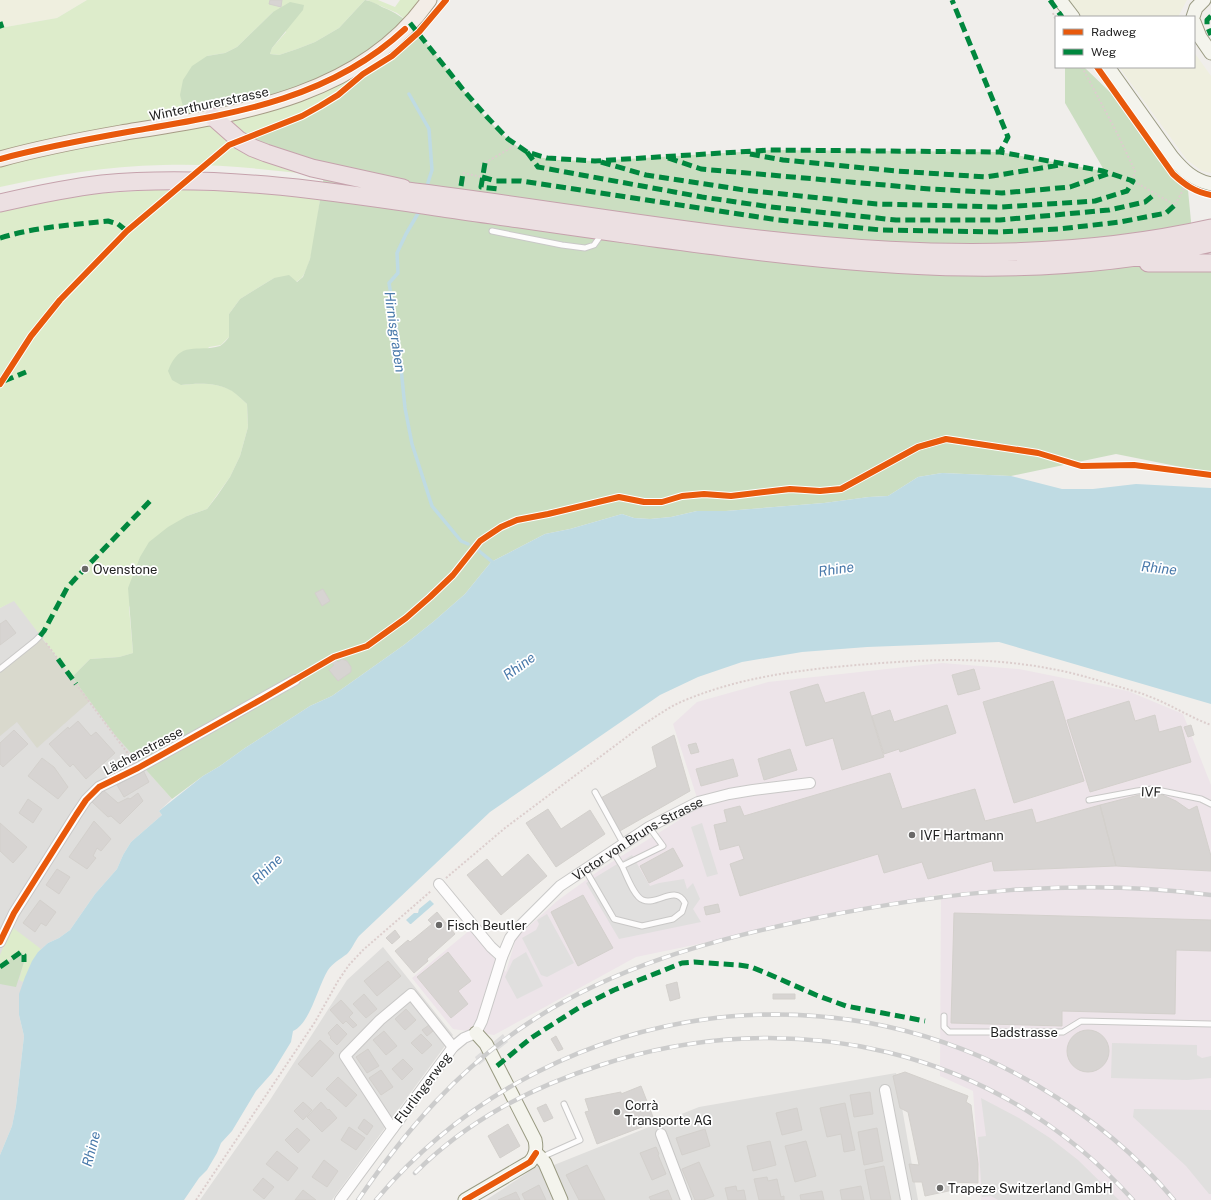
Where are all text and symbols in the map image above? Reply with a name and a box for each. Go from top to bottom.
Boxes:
legend [1055,16,1195,68]
text: Radweg [1091,25,1136,39]
text: Weg [1091,45,1116,59]
street label: Winterthurerstrasse [148,84,270,124]
water label: Hirnisgraben [381,291,409,374]
water label: Rhine [1140,558,1178,578]
water label: Rhine [817,559,855,579]
place label: Ovenstone [93,562,157,577]
marker: Ovenstone [80,564,90,574]
water label: Rhine [500,649,539,683]
street label: Lächenstrasse [101,724,185,778]
street label: IVF [1141,784,1162,800]
street label: Victor von Bruns-Strasse [569,794,704,883]
place label: IVF Hartmann [920,828,1004,843]
marker: IVF Hartmann [907,830,917,840]
water label: Rhine [249,851,286,887]
place label: Fisch Beutler [447,918,527,933]
marker: Fisch Beutler [434,920,444,930]
street label: Badstrasse [990,1025,1058,1040]
street label: Flurlingerweg [392,1050,454,1126]
place label: Corrà Transporte AG [625,1098,712,1128]
marker: Corrà Transporte AG [612,1107,622,1117]
water label: Rhine [79,1129,103,1168]
place label: Trapeze Switzerland GmbH [948,1181,1113,1196]
marker: Trapeze Switzerland GmbH [935,1183,945,1193]

